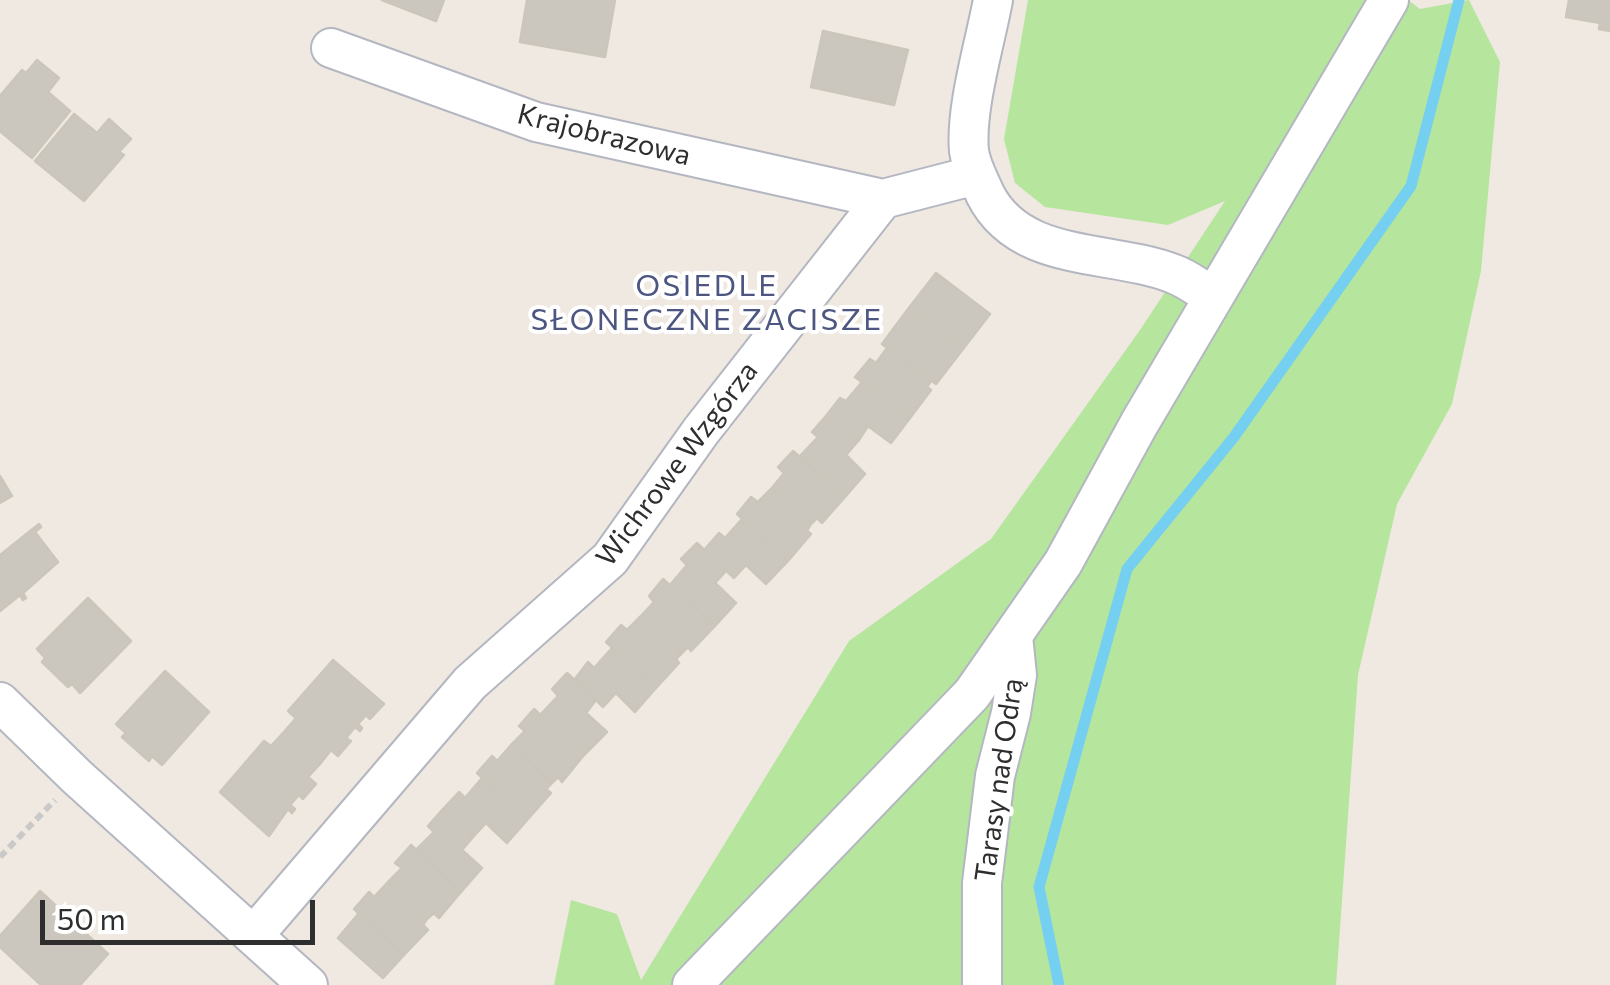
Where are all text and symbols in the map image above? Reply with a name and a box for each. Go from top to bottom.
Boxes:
street label: Krajobrazowa [514,97,694,173]
district label: OSIEDLE SŁONECZNE ZACISZE [530,268,884,338]
street label: Wichrowe Wzgórza [589,355,765,573]
street label: Tarasy nad Odrą [968,676,1030,884]
scale bar [45,880,320,942]
text: 50 m [57,899,126,936]

